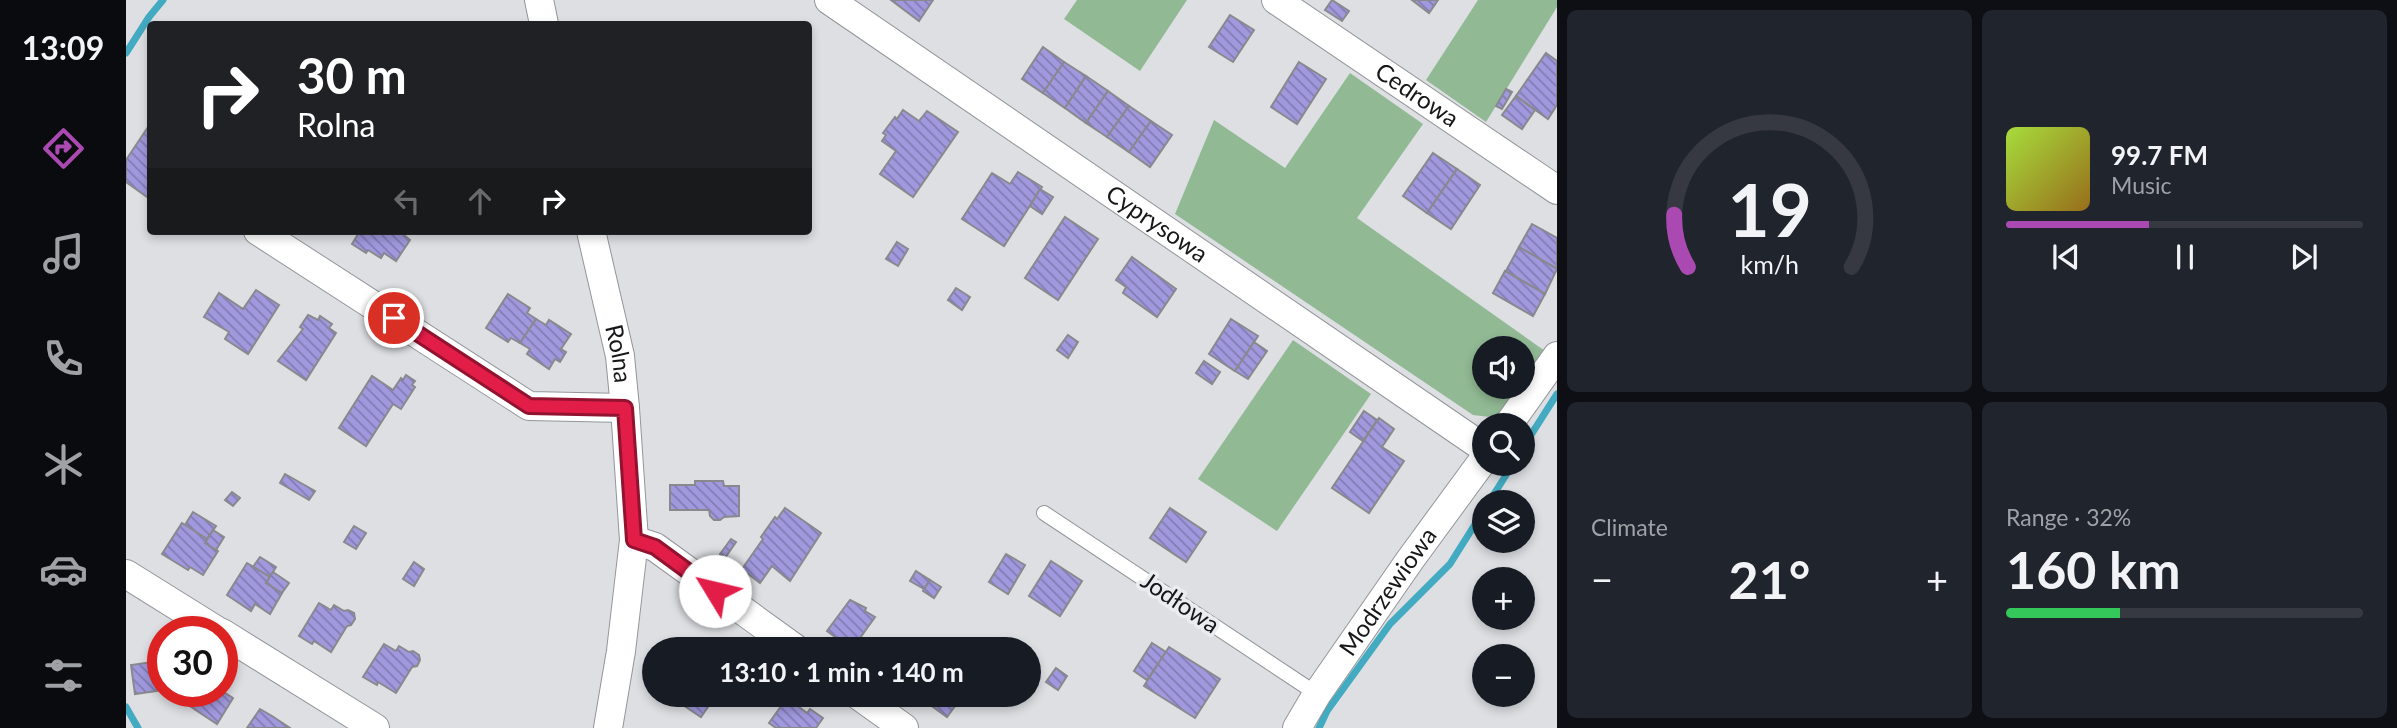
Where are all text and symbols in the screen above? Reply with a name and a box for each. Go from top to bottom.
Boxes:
text: 13:09 [22,28,104,67]
text: 30 m [297,46,407,104]
icon: right [182,49,273,140]
street label: Cedrowa [1370,56,1465,132]
text: Rolna [297,105,375,144]
icon: directions [39,124,88,173]
text: 99.7 FM [2111,139,2208,171]
text: 19 [1727,166,1812,254]
text: Music [2111,171,2171,199]
street label: Cyprysowa [1101,178,1214,268]
icon: left [388,182,426,220]
icon: ahead [461,182,499,220]
icon: right [534,182,572,220]
icon: music [39,229,88,278]
icon: previous [2047,238,2085,276]
icon: pause [2166,238,2204,276]
icon: next [2285,238,2323,276]
text: km/h [1740,249,1799,279]
pin [364,288,424,348]
icon: arrive [375,299,413,337]
street label: Rolna [600,321,639,384]
icon: phone [39,334,88,383]
map controls [1472,336,1535,707]
button: sound [1472,336,1535,399]
button: search [1472,413,1535,476]
icon: climate [39,440,88,489]
button: layers [1472,490,1535,553]
text: Range · 32% [2006,503,2131,531]
text: Climate [1591,513,1668,541]
street label: Modrzewiowa [1332,521,1442,661]
text: 160 km [2006,538,2180,600]
icon: car [39,545,88,594]
text: 21° [1729,548,1810,610]
position arrow [678,554,752,628]
text: − [1591,556,1613,602]
text: + [1926,556,1948,602]
street label: Jodłowa [1136,565,1226,638]
button: + [1472,567,1535,630]
speed limit sign: 30 [147,616,238,707]
button: − [1472,644,1535,707]
icon: filters [39,651,88,700]
text: 13:10 · 1 min · 140 m [719,656,964,688]

